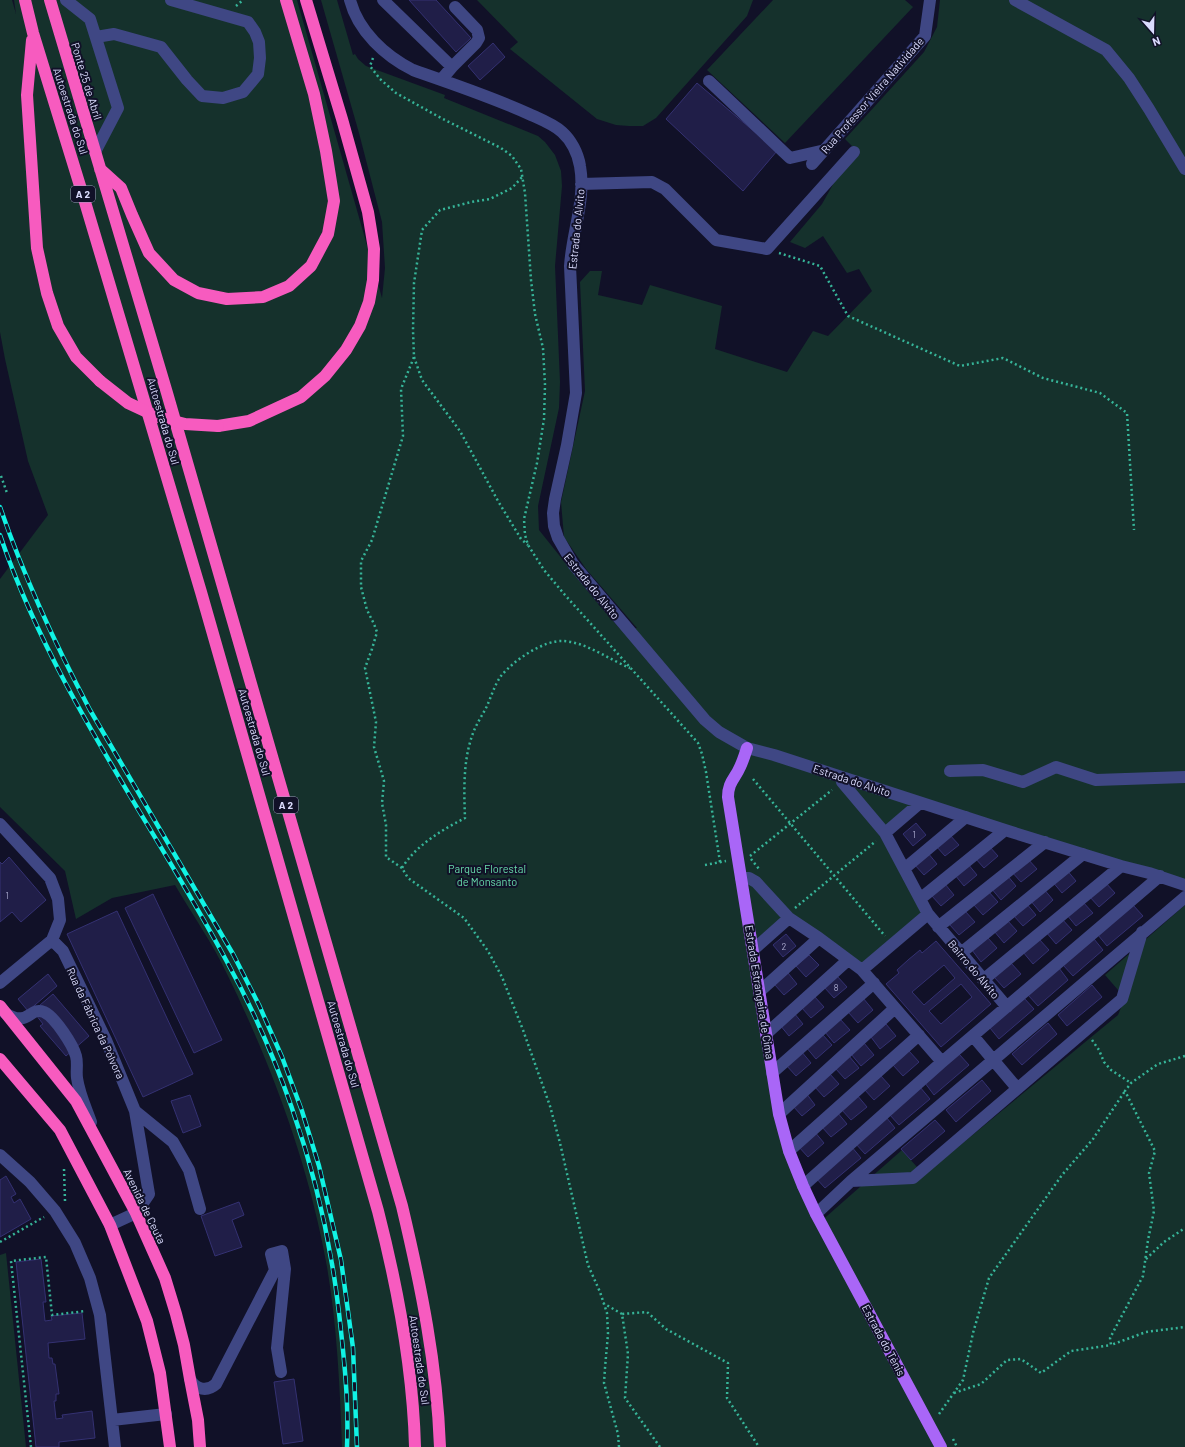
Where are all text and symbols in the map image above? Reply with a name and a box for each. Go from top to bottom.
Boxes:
north arrow [1133,12,1173,52]
street label: Rua Professor Vieira Natividade [818,34,926,156]
text: N [1151,35,1162,49]
street label: Ponte 25 de Abril [69,41,105,121]
street label: Autoestrada do Sul [51,66,91,156]
road number: A 2 [71,186,95,202]
street label: Estrada do Alvito [565,188,587,270]
street label: Autoestrada do Sul [145,376,183,466]
street label: Estrada do Alvito [562,551,622,621]
street label: Autoestrada do Sul [236,687,274,777]
street label: Estrada do Alvito [812,761,892,799]
road number: A 2 [274,797,298,813]
house number: 1 [912,829,916,840]
park label: Parque Florestal de Monsanto [448,862,526,888]
house number: 1 [5,890,9,901]
street label: Estrada Estrangeira de Cima [743,924,777,1060]
street label: Bairro do Alvito [946,937,1002,1001]
house number: 2 [782,941,787,952]
street label: Rua da Fábrica da Pólvora [64,965,128,1081]
house number: 8 [834,982,839,993]
street label: Autoestrada do Sul [325,999,363,1089]
street label: Avenida de Ceuta [121,1166,169,1246]
street label: Estrada do Ténis [860,1302,908,1378]
street label: Autoestrada do Sul [407,1315,433,1405]

